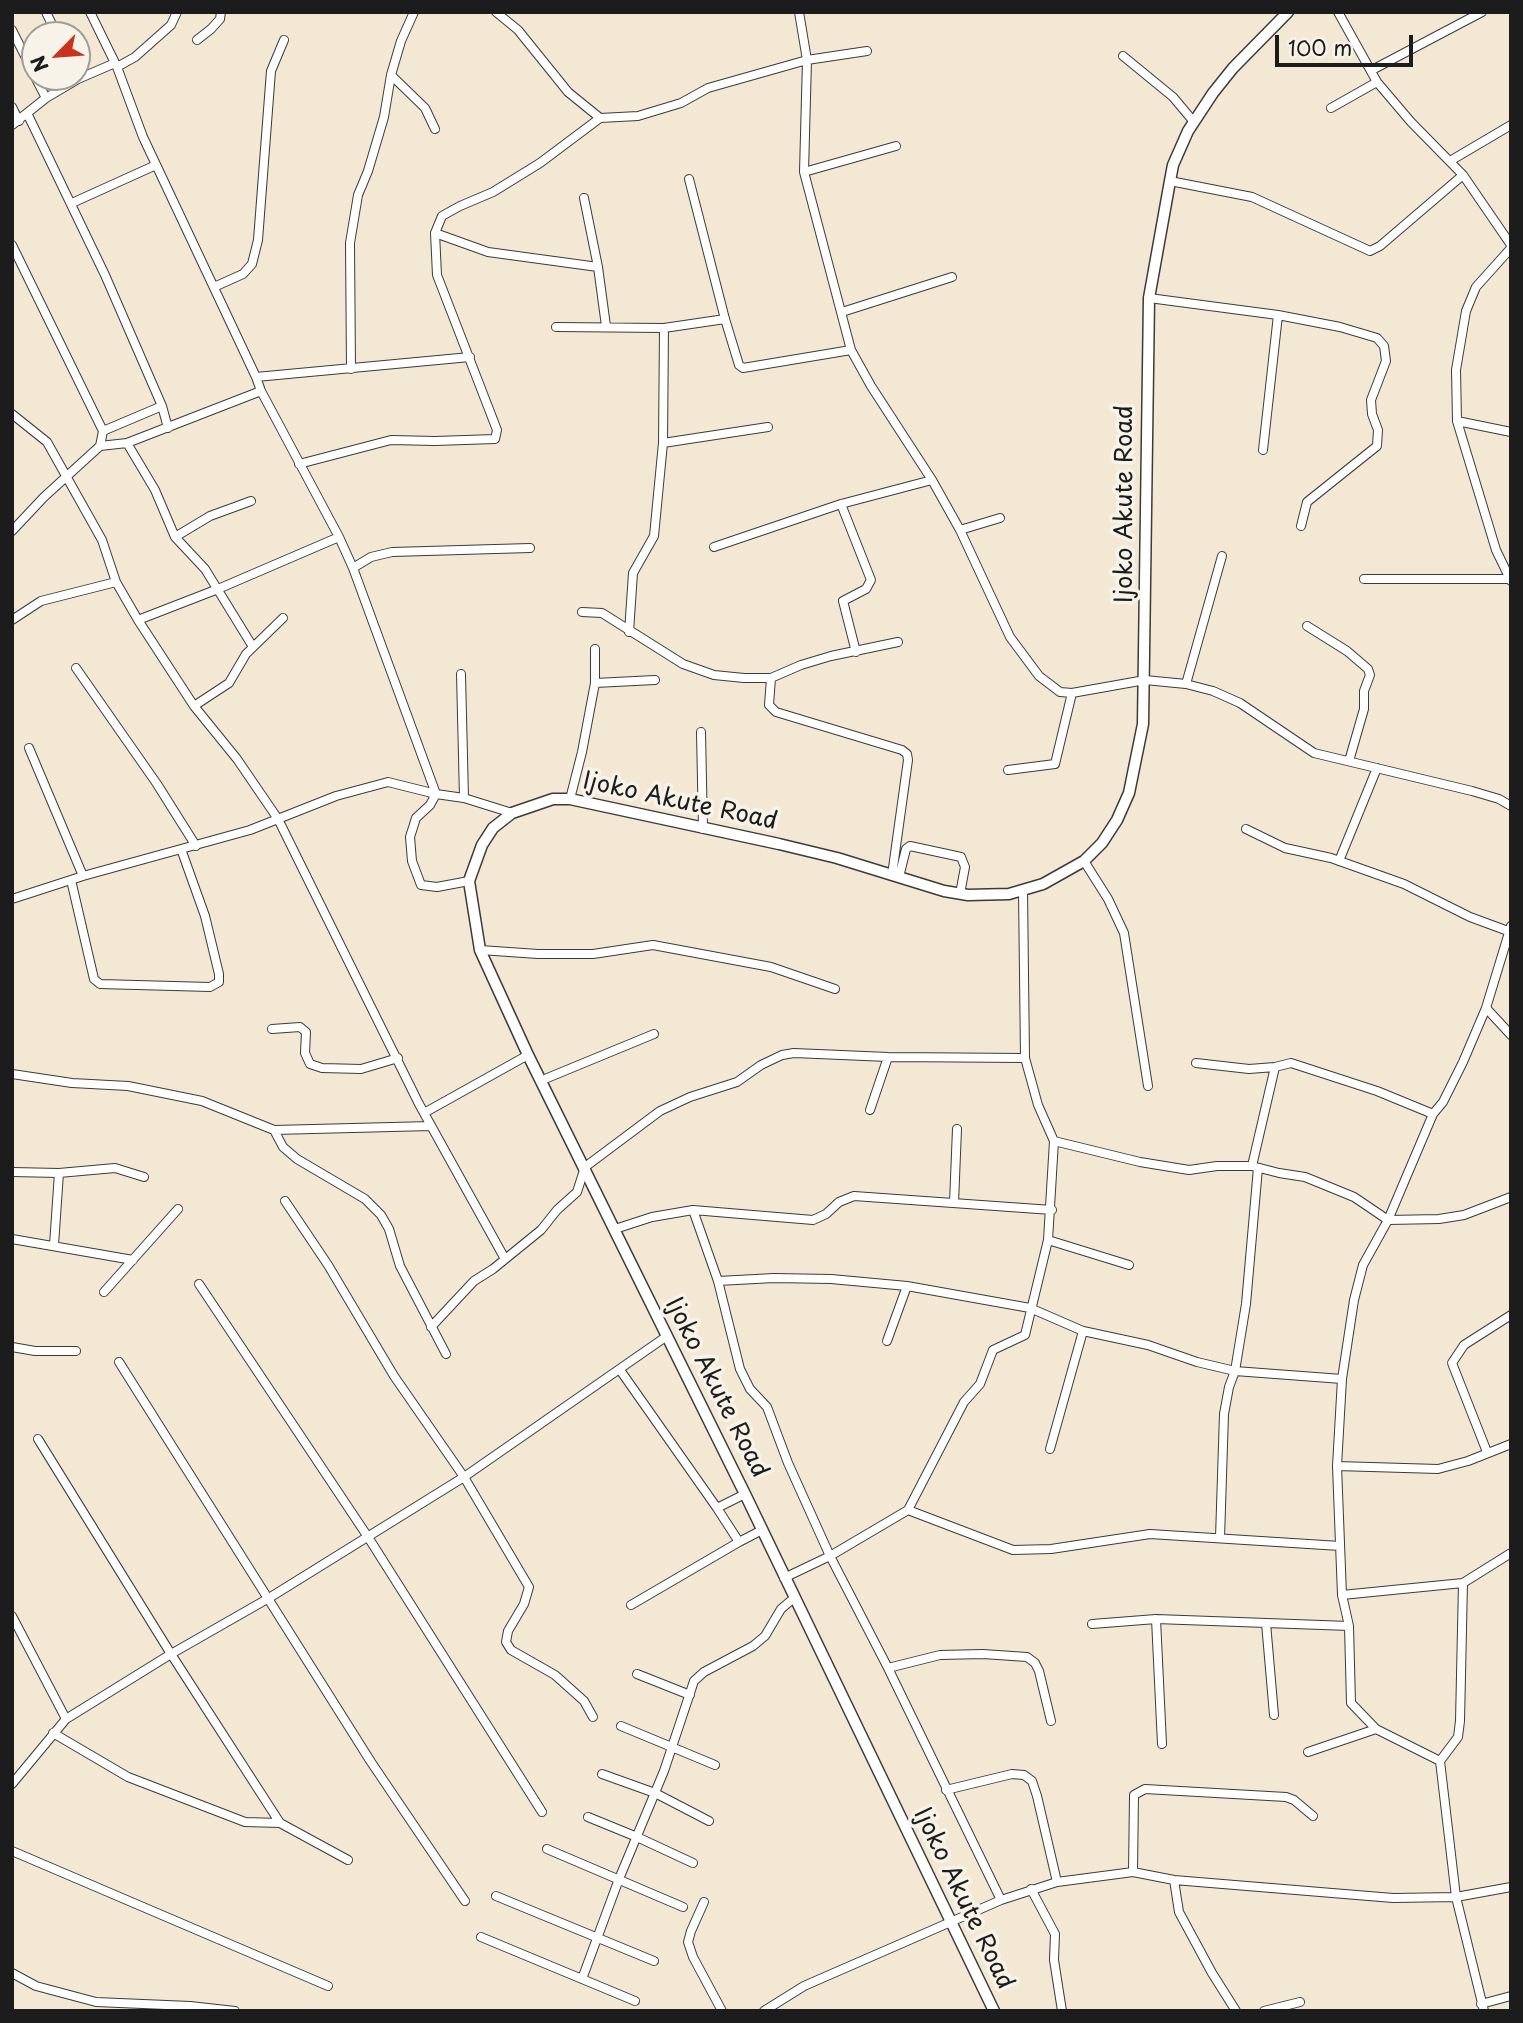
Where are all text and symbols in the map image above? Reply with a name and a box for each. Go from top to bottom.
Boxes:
north arrow [21,21,91,91]
scale bar [1278,21,1416,65]
text: 100 m [1288,31,1352,63]
text: N [23,51,55,77]
street label: Ijoko Akute Road [1111,405,1139,603]
street label: Ijoko Akute Road [580,767,780,837]
street label: Ijoko Akute Road [658,1293,774,1483]
street label: Ijoko Akute Road [907,1804,1019,1994]

